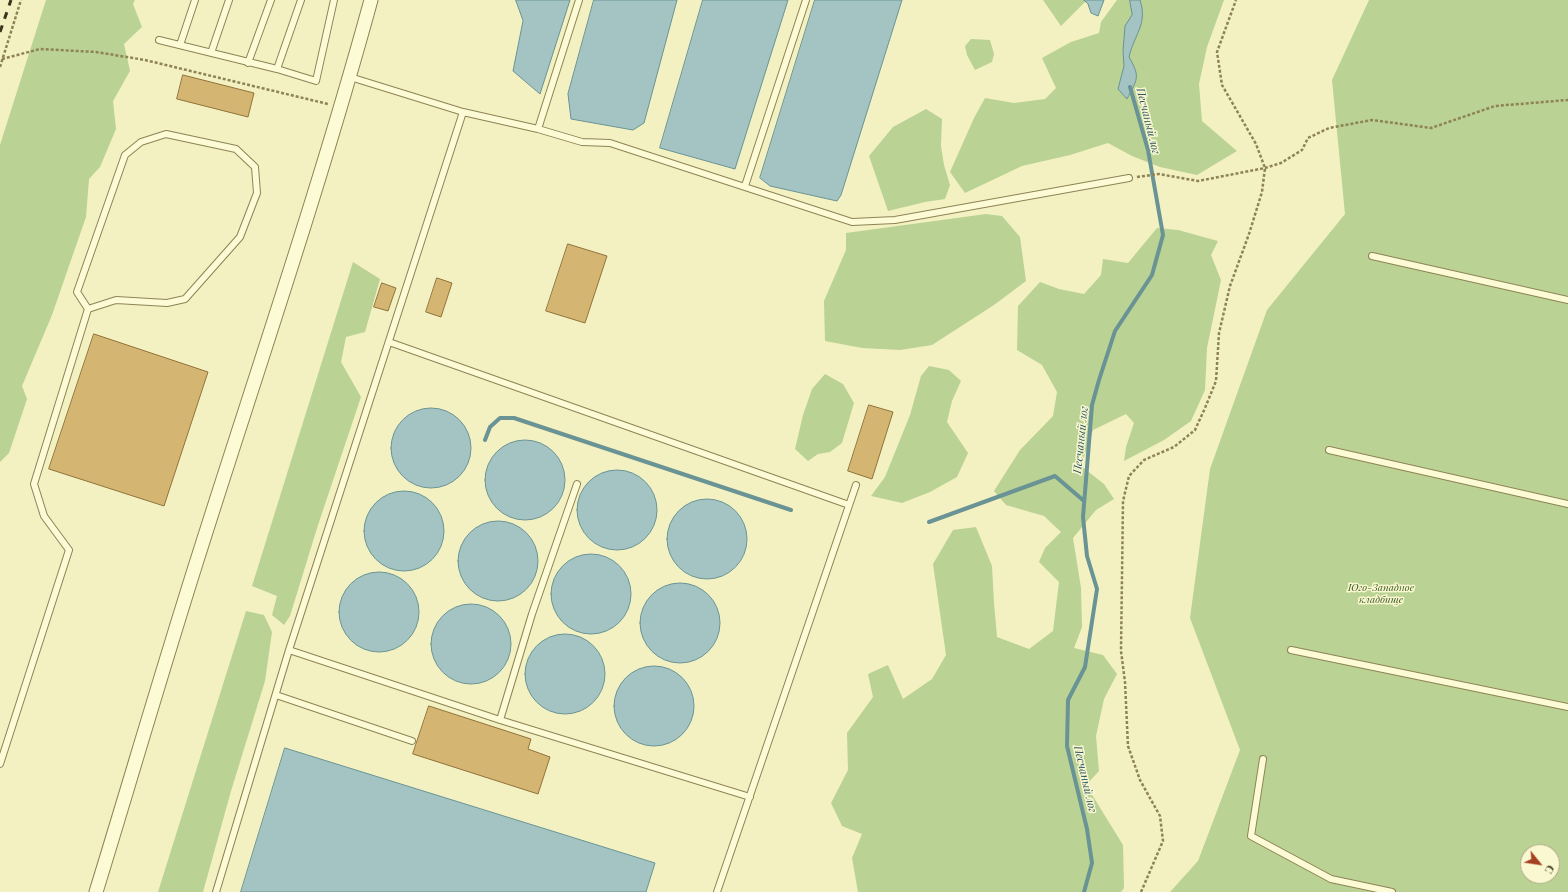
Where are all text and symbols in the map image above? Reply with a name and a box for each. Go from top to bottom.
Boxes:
water label: Песчаный лог [1133,86,1163,156]
water label: Песчаный лог [1071,406,1091,474]
park label: Юго-Западное кладбище [1348,582,1414,606]
water label: Песчаный лог [1071,744,1099,814]
north arrow [1520,844,1560,884]
text: С [1542,863,1558,877]

